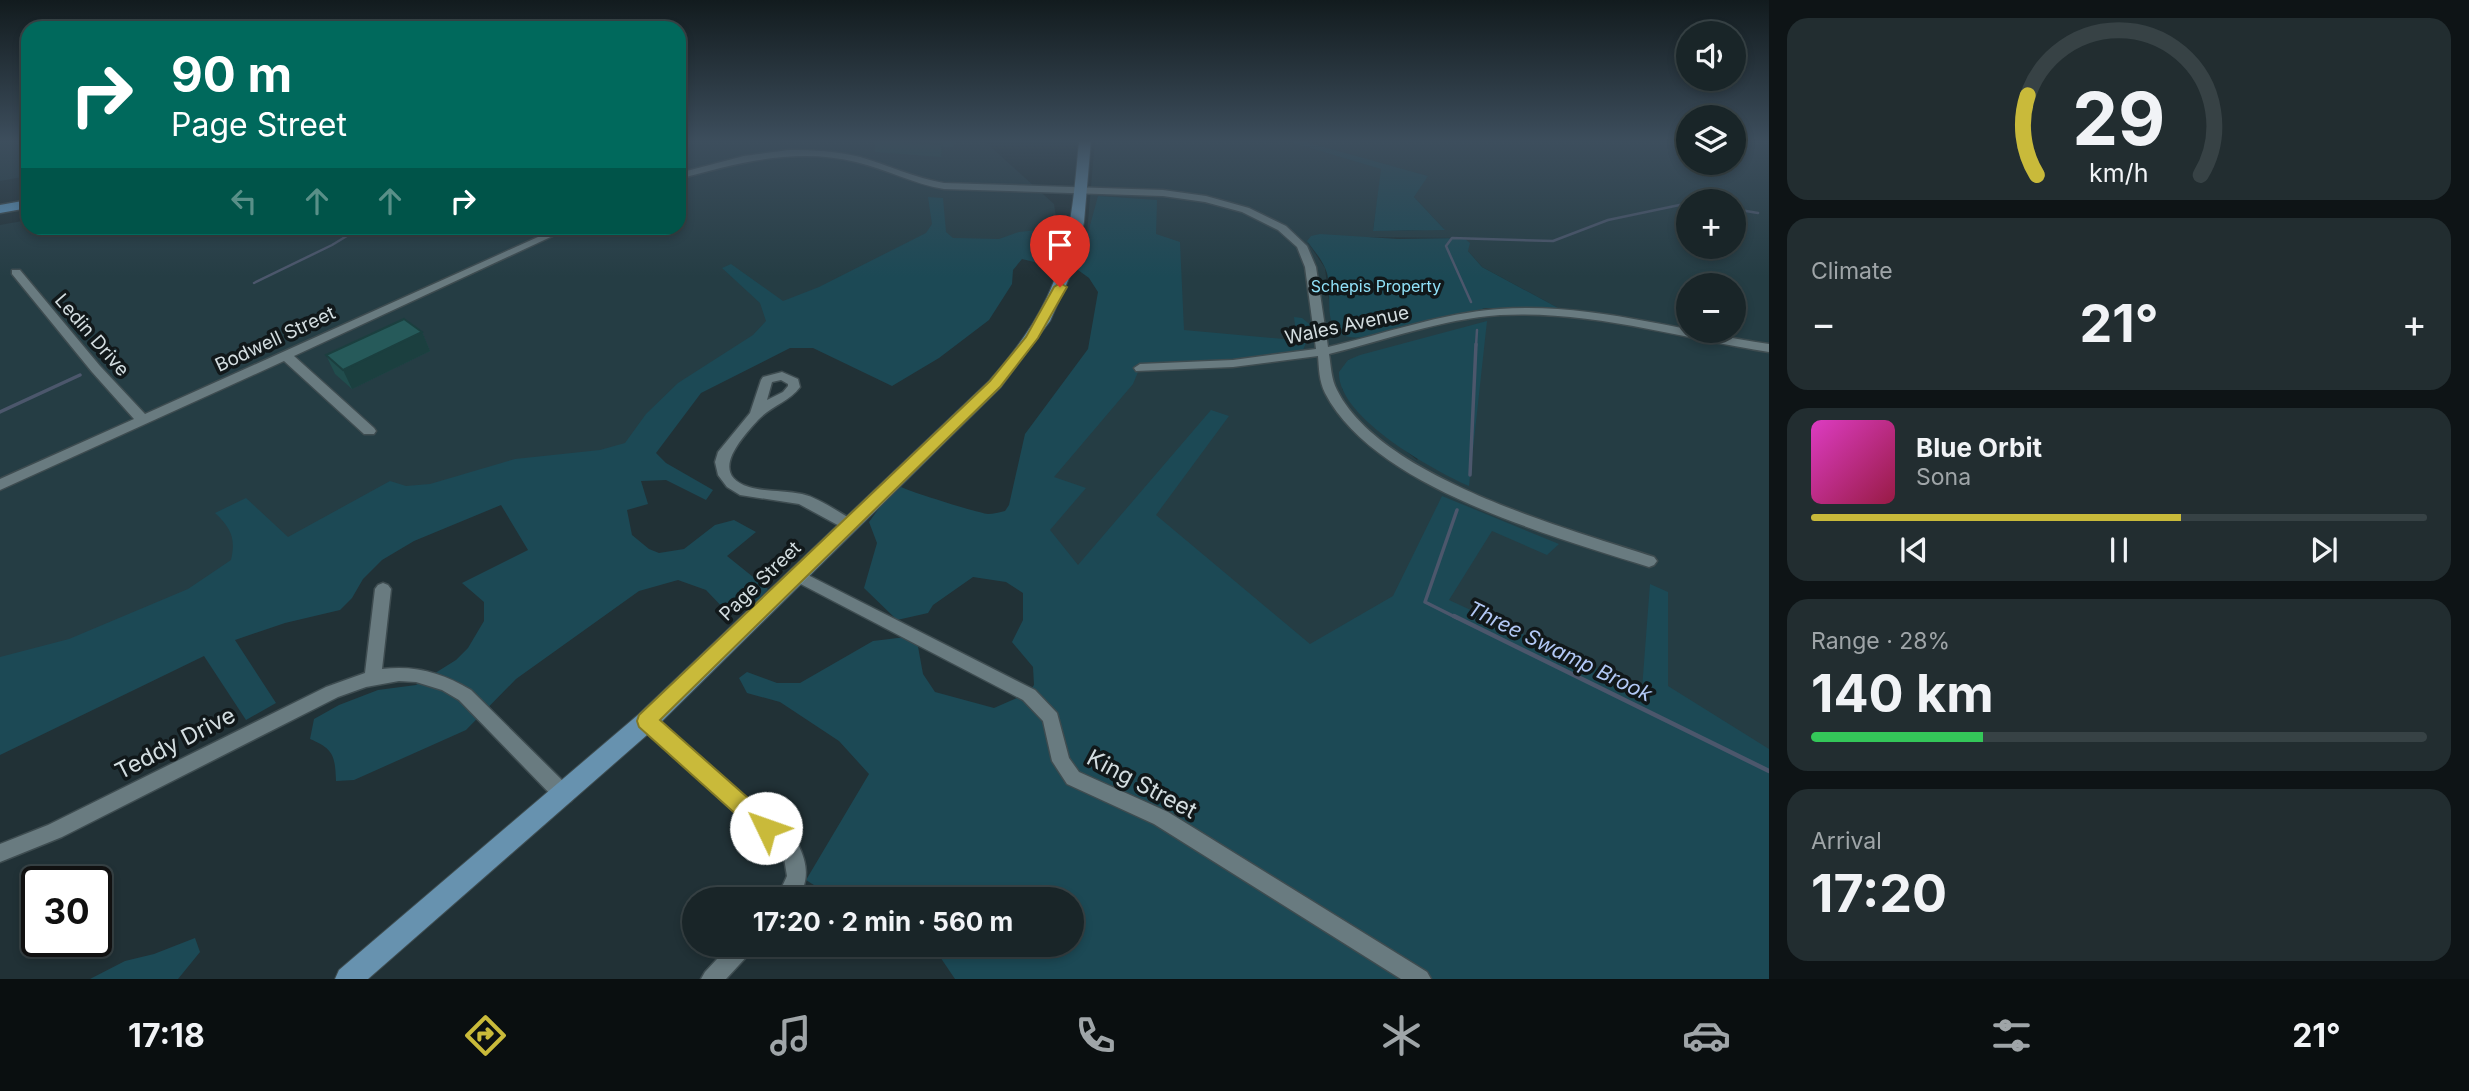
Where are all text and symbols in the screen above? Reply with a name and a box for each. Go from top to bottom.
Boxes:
map controls [1676,21,1746,343]
button: sound [1676,21,1746,91]
text: 90 m [171,45,292,104]
icon: right [56,49,147,140]
text: 29 [2072,74,2166,163]
text: Page Street [171,105,347,144]
button: layers [1676,105,1746,175]
text: km/h [2089,158,2149,188]
icon: left [225,182,263,220]
icon: ahead [298,182,336,220]
icon: ahead [371,182,409,220]
icon: right [444,182,482,220]
button: + [1676,189,1746,259]
pin [1030,215,1090,287]
icon: arrive [1041,226,1079,264]
text: Climate [1811,257,1893,285]
button: − [1676,273,1746,343]
park label: Schepis Property [1311,276,1441,296]
street label: Ledin Drive [50,289,134,381]
text: 21° [2079,292,2159,355]
text: − [1811,300,1836,346]
text: + [2402,300,2427,346]
street label: Bodwell Street [211,301,339,377]
street label: Wales Avenue [1283,301,1411,349]
text: Blue Orbit [1916,432,2042,463]
text: Sona [1916,463,1971,491]
icon: previous [1895,531,1933,569]
icon: pause [2100,531,2138,569]
icon: next [2305,531,2343,569]
street label: Page Street [714,536,806,626]
water label: Three Swamp Brook [1464,595,1657,707]
text: Range · 28% [1811,627,1950,655]
text: 140 km [1811,662,1994,725]
street label: Teddy Drive [110,701,240,785]
street label: King Street [1082,743,1202,825]
position arrow [729,791,803,865]
text: Arrival [1811,827,1882,855]
text: 17:20 [1811,862,1947,925]
speed limit sign: 30 [21,866,112,957]
text: 17:20 · 2 min · 560 m [753,906,1013,937]
icon: directions [461,1011,510,1060]
icon: music [766,1011,815,1060]
icon: phone [1071,1011,1120,1060]
icon: climate [1377,1011,1426,1060]
icon: car [1682,1011,1731,1060]
icon: filters [1987,1011,2036,1060]
text: 17:18 [128,1016,205,1055]
text: 21° [2292,1016,2341,1055]

